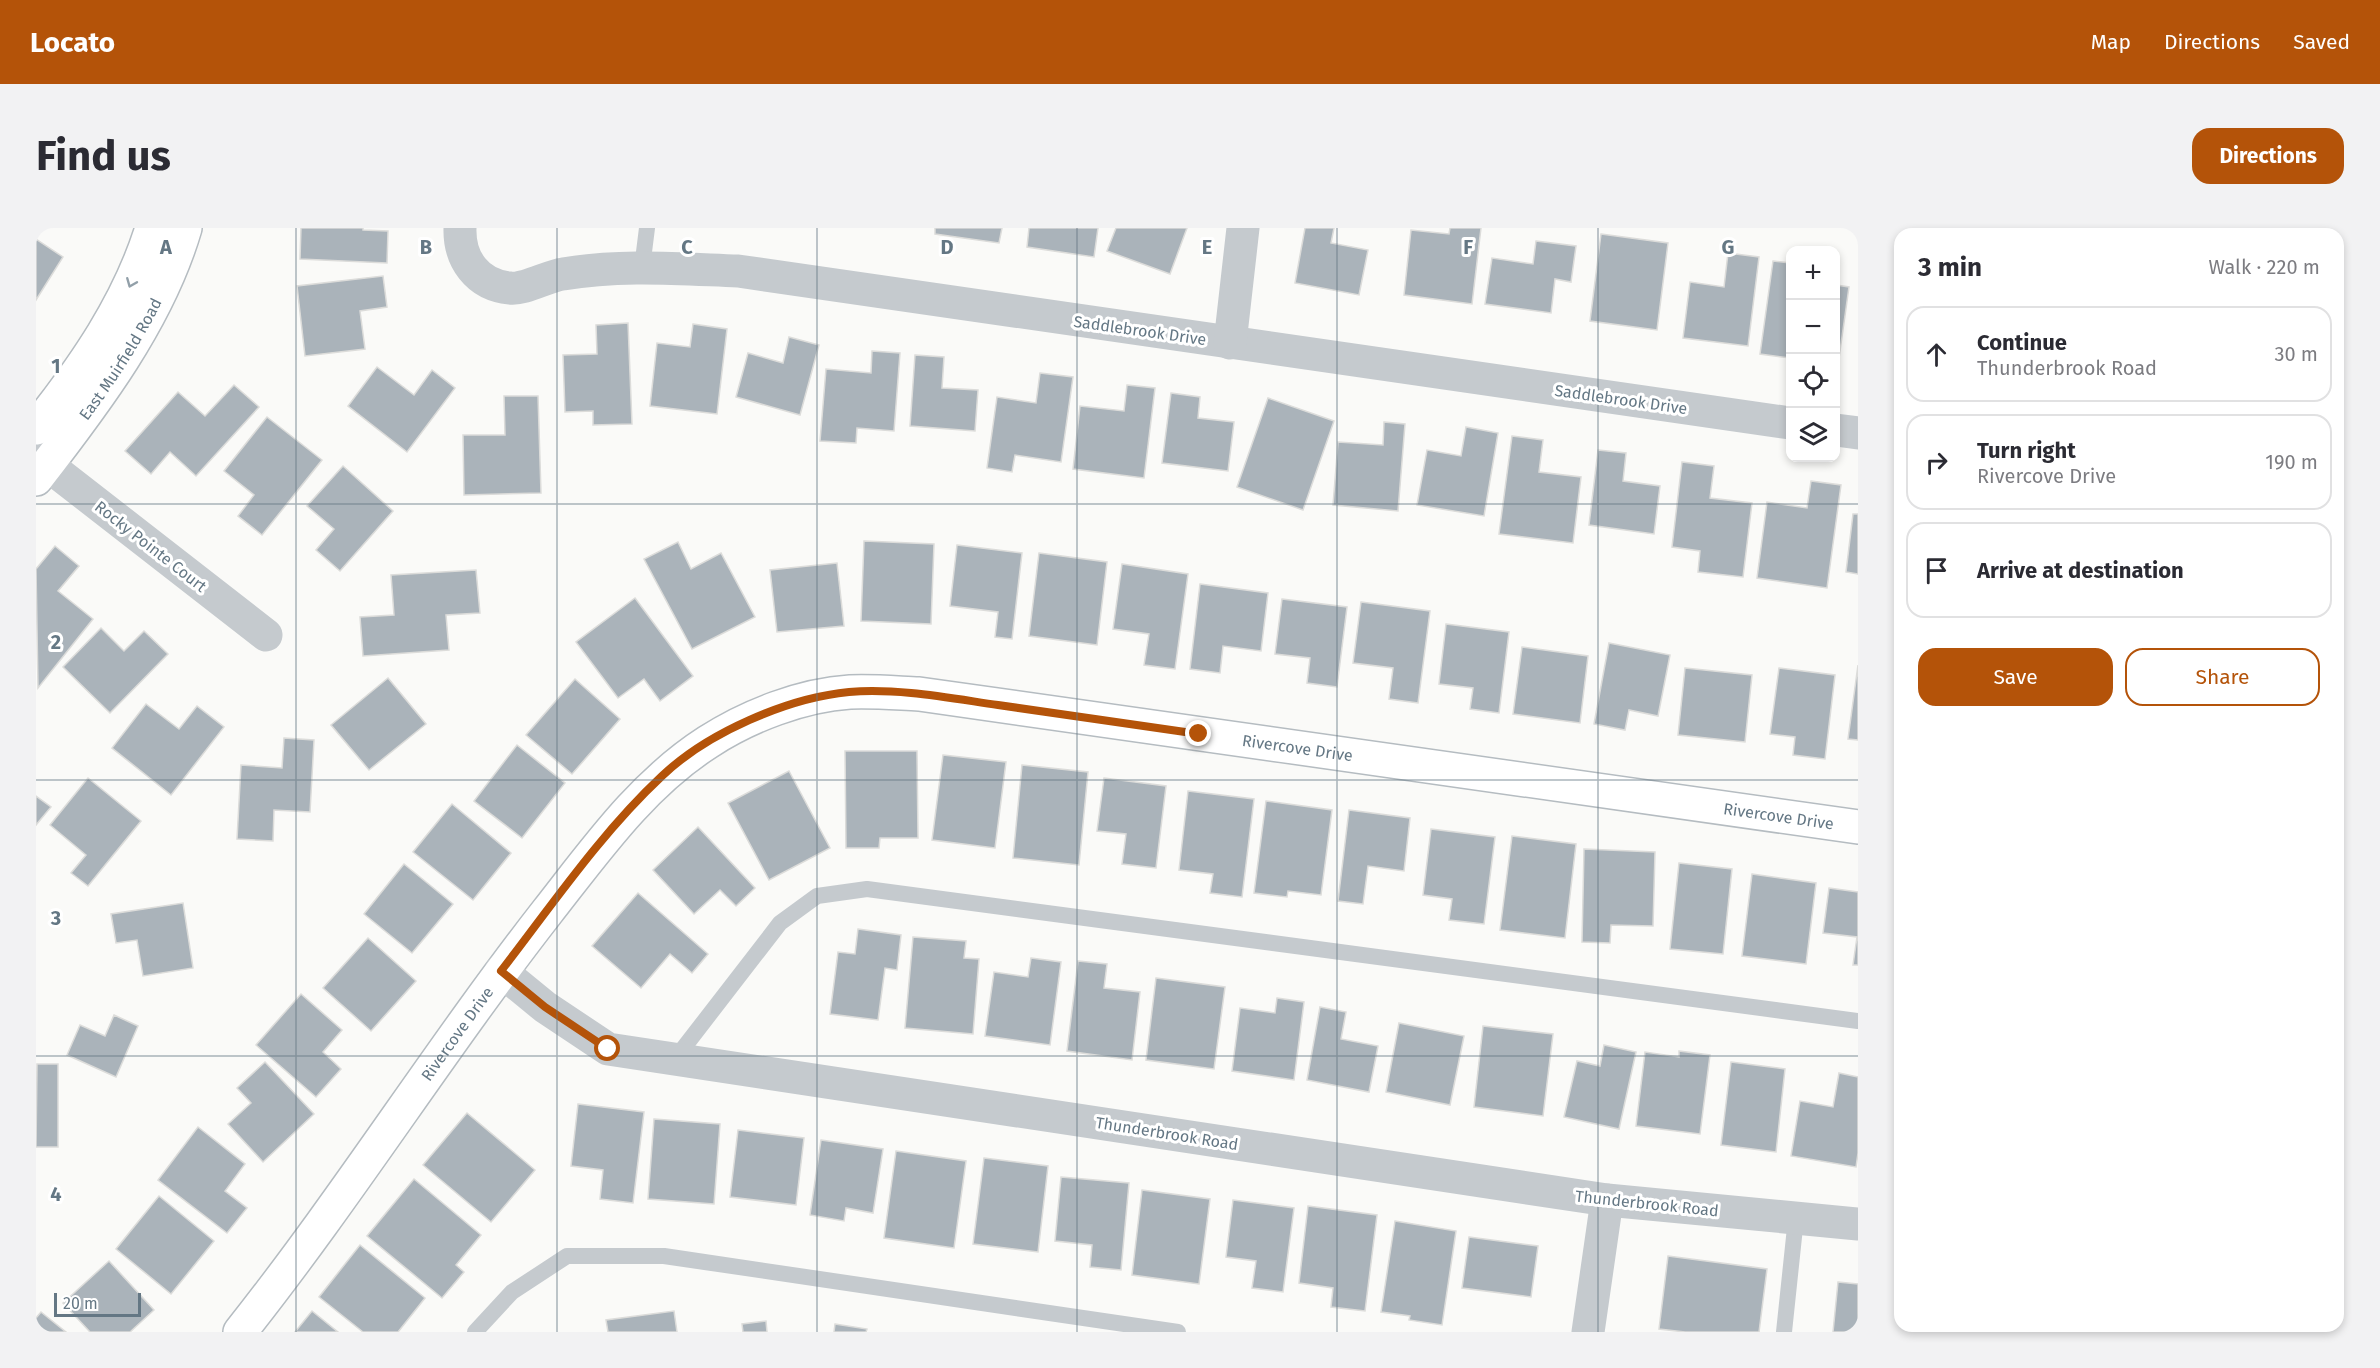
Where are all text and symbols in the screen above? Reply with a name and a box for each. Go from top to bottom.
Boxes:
text: Locato [30,26,115,59]
text: Map [2091,29,2131,55]
text: Directions [2164,29,2260,55]
text: Saved [2293,29,2350,55]
button: Directions [2192,128,2344,184]
text: Find us [36,131,171,181]
text: A [159,235,173,259]
text: B [420,235,432,259]
text: C [681,235,693,259]
text: D [940,235,954,259]
text: E [1202,235,1212,259]
text: F [1463,235,1473,259]
text: G [1722,235,1734,259]
map controls [1786,246,1840,462]
button: + [1786,246,1840,300]
text: 3 min [1918,252,1982,283]
text: Walk · 220 m [2209,255,2320,279]
one-way arrow [126,276,138,287]
street label: East Muirfield Road [75,295,166,424]
button: − [1786,300,1840,354]
street label: Saddlebrook Drive [1072,312,1207,349]
text: Continue [1977,329,2067,356]
icon: ahead [1920,338,1953,371]
text: 30 m [2274,342,2318,366]
text: 1 [51,354,61,378]
button: locate [1786,354,1840,408]
text: Thunderbrook Road [1977,356,2157,380]
street label: Saddlebrook Drive [1553,381,1688,418]
button: layers [1786,408,1840,462]
text: Turn right [1977,437,2076,464]
icon: right [1920,446,1953,479]
text: 190 m [2265,450,2318,474]
text: Rivercove Drive [1977,464,2116,488]
street label: Rocky Pointe Court [91,497,211,596]
icon: arrive [1920,554,1953,587]
text: Arrive at destination [1977,557,2184,584]
text: 2 [51,630,61,654]
button: Save [1918,648,2113,706]
button: Share [2125,648,2320,706]
route end [1185,720,1211,746]
street label: Rivercove Drive [1241,731,1354,765]
street label: Rivercove Drive [1722,799,1835,833]
text: 3 [50,906,61,930]
street label: Rivercove Drive [417,983,497,1085]
route start [594,1035,620,1061]
street label: Thunderbrook Road [1094,1113,1240,1154]
text: 4 [50,1182,62,1206]
street label: Thunderbrook Road [1574,1187,1720,1220]
scale bar [54,1290,141,1318]
text: 20 m [63,1294,98,1313]

